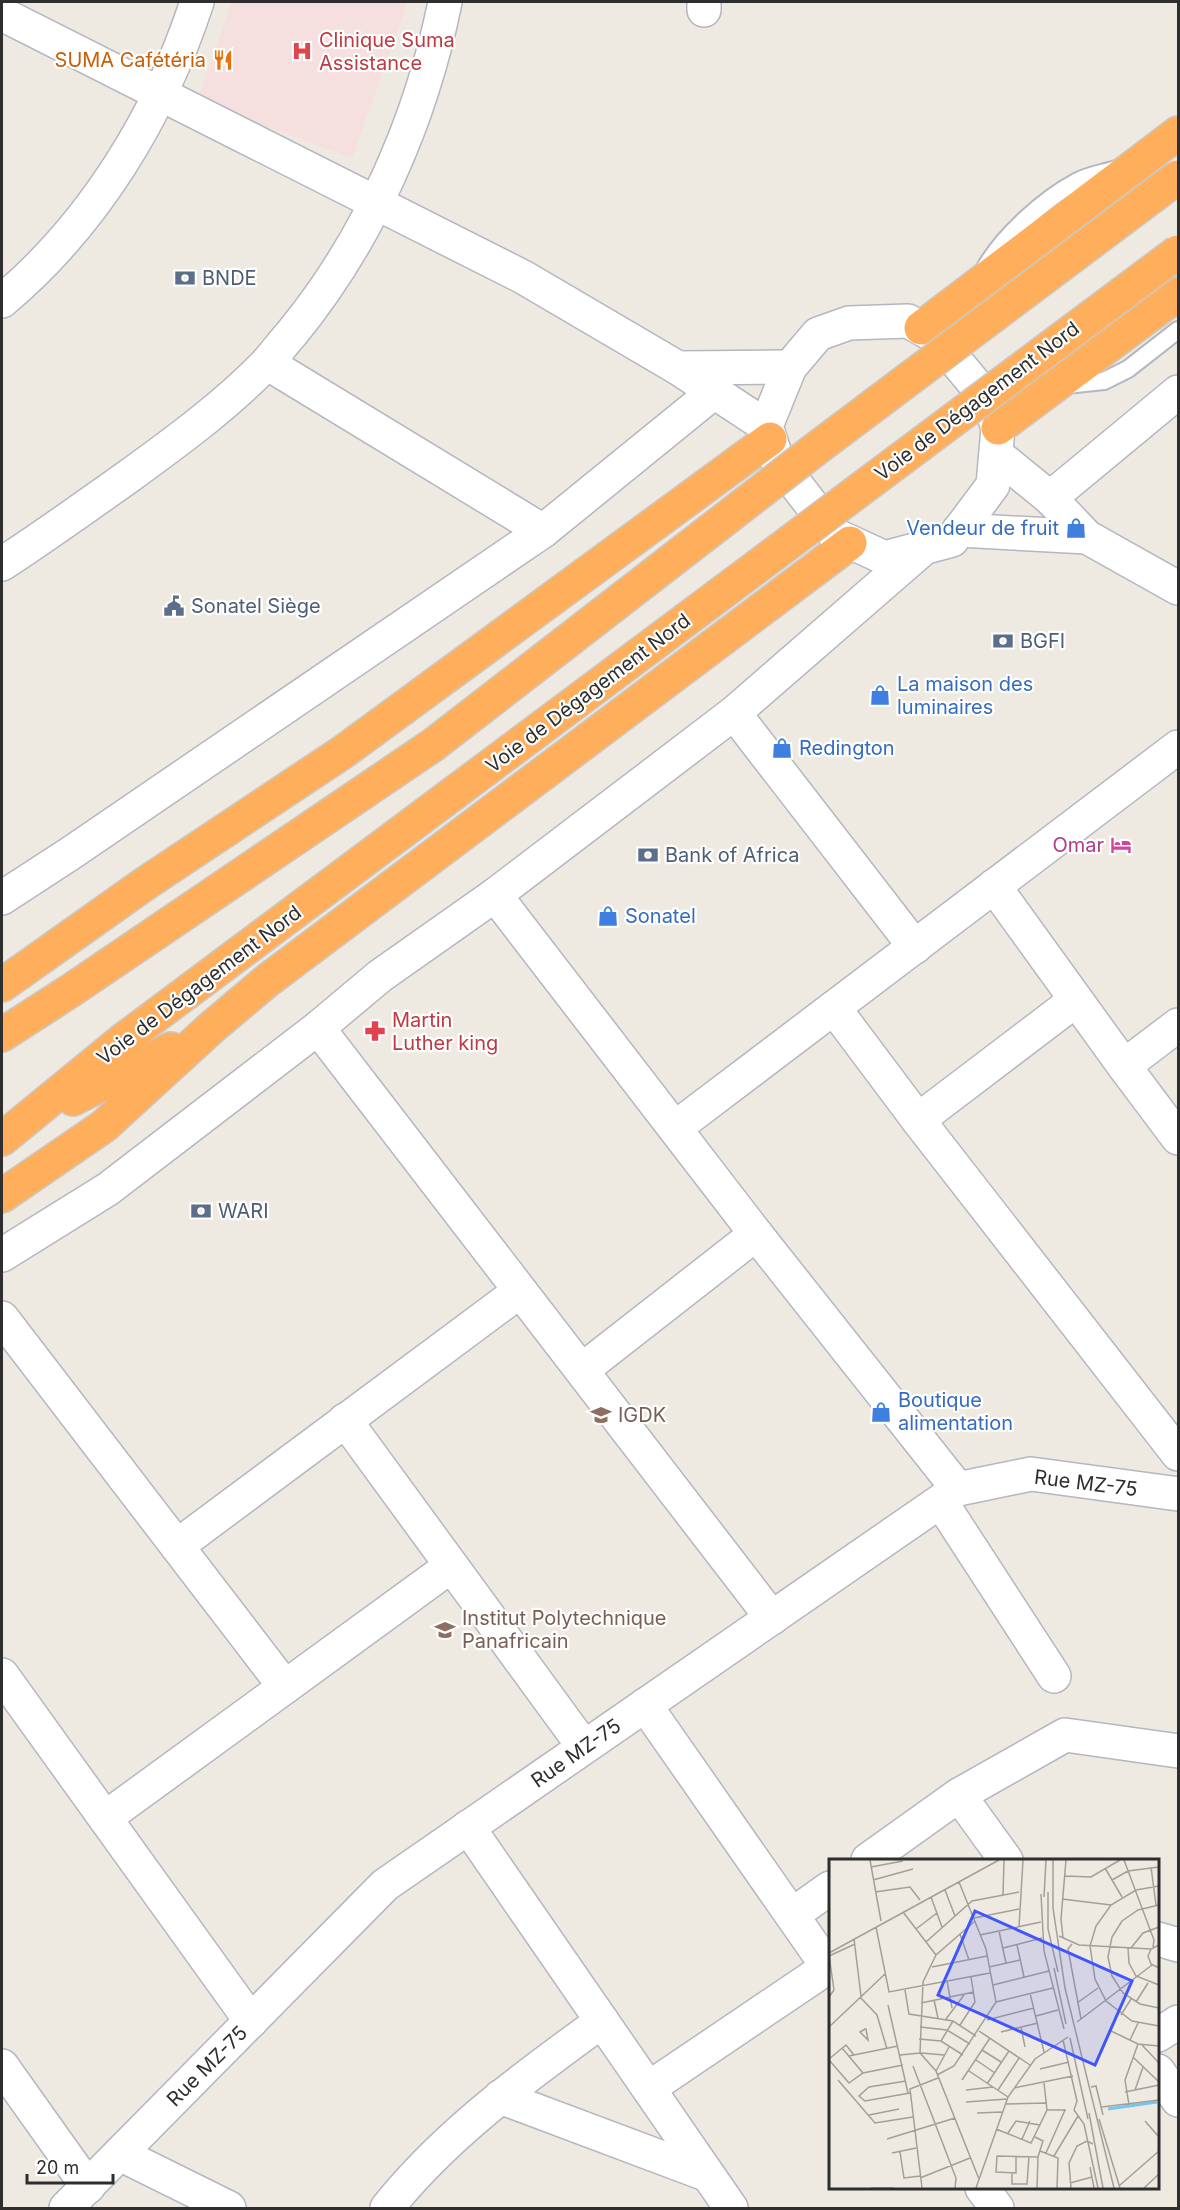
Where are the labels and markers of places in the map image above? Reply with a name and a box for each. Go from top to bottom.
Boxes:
place label: Clinique Suma Assistance [319,28,455,75]
hospital icon: Clinique Suma Assistance [290,39,314,63]
place label: SUMA Cafétéria [55,48,206,72]
restaurant icon: SUMA Cafétéria [211,48,235,72]
bank icon: BNDE [173,266,197,290]
place label: BNDE [202,266,257,290]
place label: Vendeur de fruit [906,516,1059,540]
shop icon: Vendeur de fruit [1064,516,1088,540]
public building icon: Sonatel Siège [162,594,186,618]
place label: Sonatel Siège [191,594,321,618]
bank icon: BGFI [991,629,1015,653]
place label: BGFI [1020,629,1065,653]
place label: La maison des luminaires [897,672,1033,719]
shop icon: La maison des luminaires [868,683,892,707]
shop icon: Redington [770,736,794,760]
place label: Redington [799,736,895,760]
place label: Omar [1052,833,1104,857]
hotel icon: Omar [1109,833,1133,857]
bank icon: Bank of Africa [636,843,660,867]
place label: Bank of Africa [665,843,800,867]
shop icon: Sonatel [596,904,620,928]
place label: Sonatel [625,904,696,928]
place label: Martin Luther king [392,1008,498,1055]
pharmacy icon: Martin Luther king [363,1019,387,1043]
bank icon: WARI [189,1199,213,1223]
place label: WARI [218,1199,269,1223]
place label: Boutique alimentation [898,1388,1013,1435]
shop icon: Boutique alimentation [869,1400,893,1424]
school or university icon: IGDK [589,1403,613,1427]
place label: IGDK [618,1403,666,1427]
place label: Institut Polytechnique Panafricain [462,1606,666,1653]
school or university icon: Institut Polytechnique Panafricain [433,1618,457,1642]

